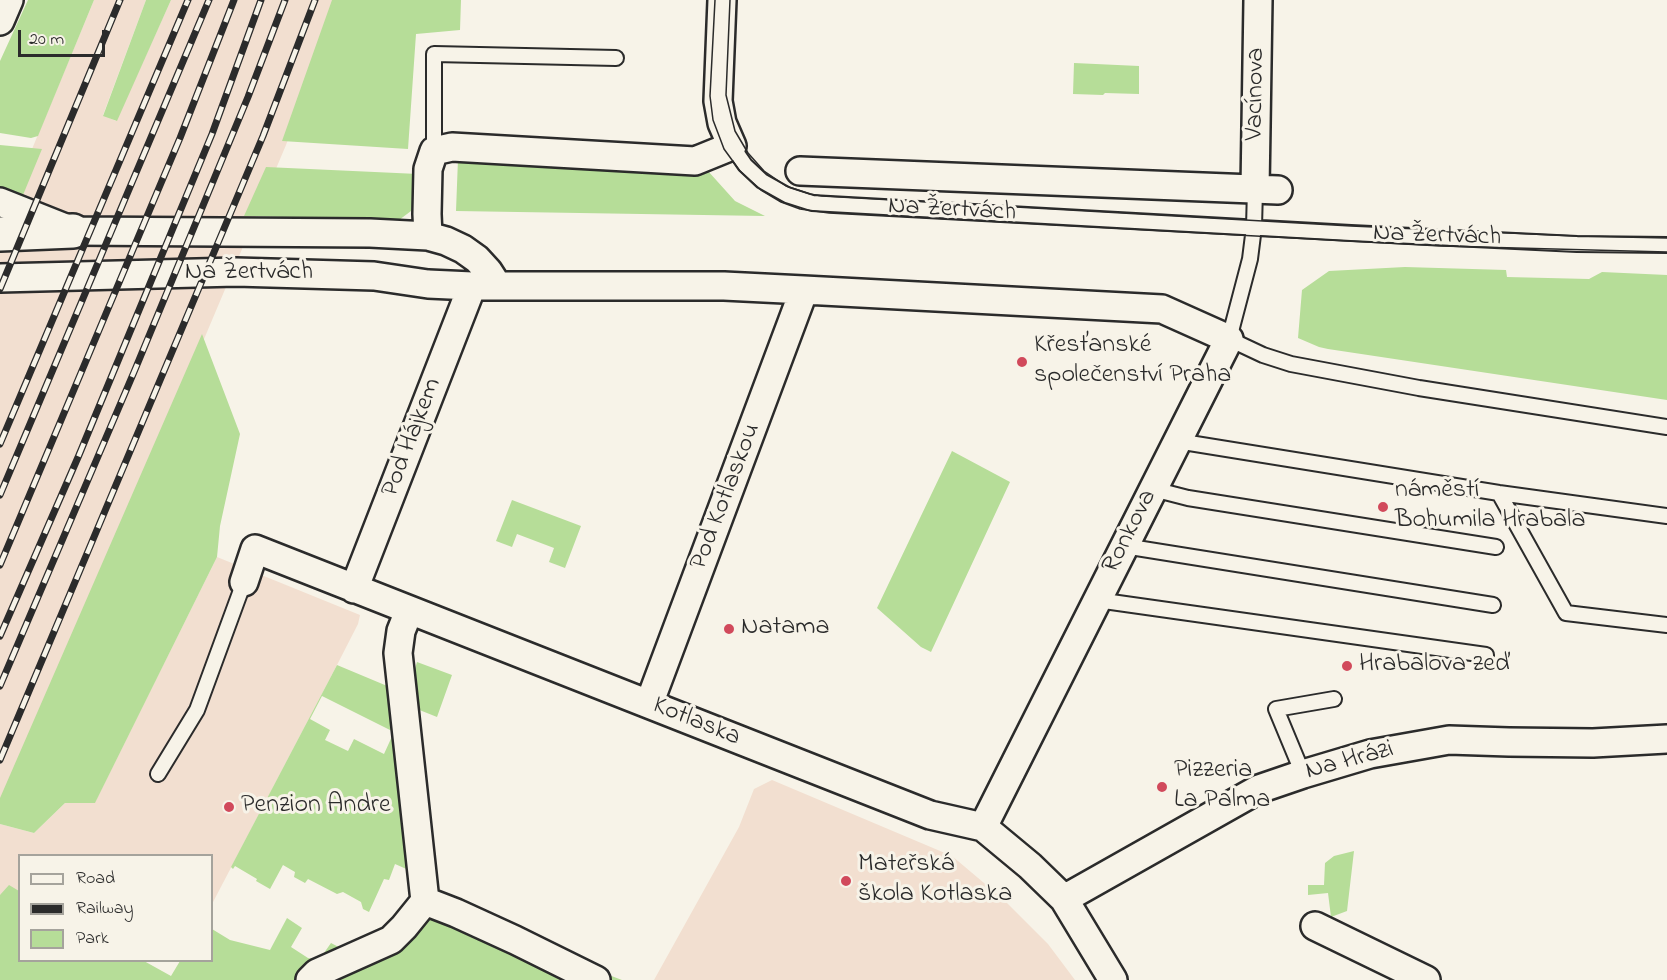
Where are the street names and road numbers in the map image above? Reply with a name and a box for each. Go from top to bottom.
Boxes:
street label: Vacínova [1241,47,1273,141]
street label: Na Žertvách [887,192,1017,230]
street label: Na Žertvách [1372,219,1502,255]
street label: Na Žertvách [185,258,313,290]
street label: Pod Hájkem [376,374,450,502]
street label: Pod Kotlaskou [685,419,769,575]
street label: Ronkova [1097,485,1165,579]
street label: Kotlaska [648,691,744,755]
street label: Na Hrázi [1303,735,1397,789]

